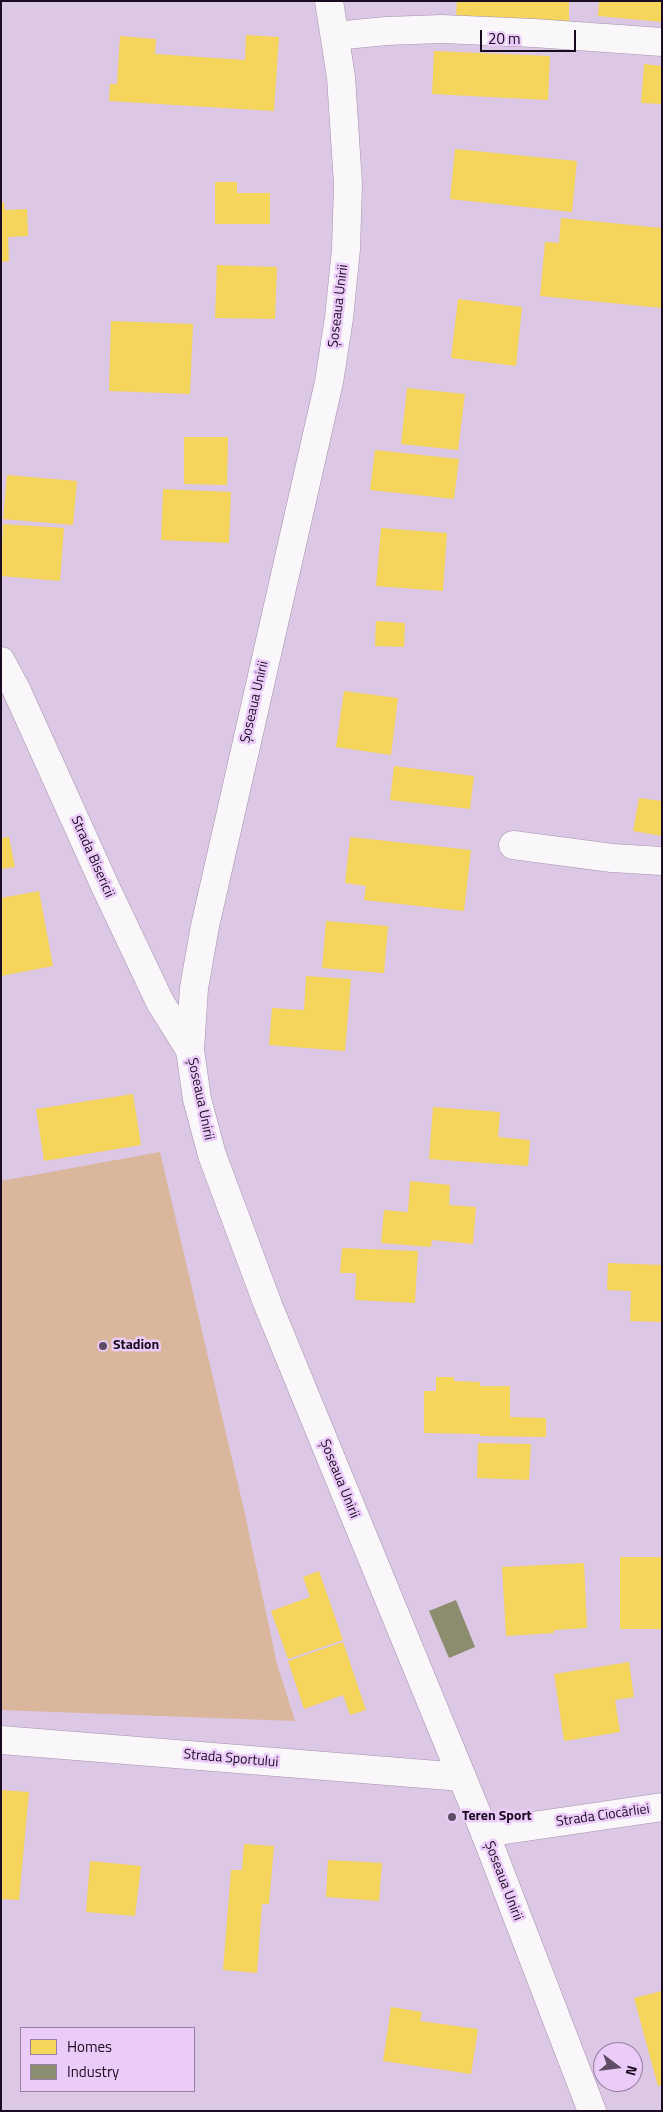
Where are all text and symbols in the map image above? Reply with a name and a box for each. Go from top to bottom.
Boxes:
scale bar [483,20,579,52]
text: 20 m [488,27,521,50]
street label: Șoseaua Unirii [326,263,352,349]
street label: Șoseaua Unirii [237,659,273,745]
street label: Strada Bisericii [67,814,117,900]
street label: Șoseaua Unirii [183,1056,217,1142]
place label: Stadion [113,1338,159,1354]
marker: Stadion [97,1340,109,1352]
street label: Șoseaua Unirii [316,1437,362,1521]
street label: Strada Sportului [183,1746,279,1772]
street label: Strada Ciocârliei [555,1801,651,1831]
place label: Teren Sport [462,1809,532,1825]
marker: Teren Sport [446,1811,458,1823]
street label: Șoseaua Unirii [480,1839,526,1923]
legend [20,2027,195,2092]
text: Homes [67,2035,112,2058]
north arrow [593,2042,643,2092]
text: Industry [67,2060,119,2083]
text: N [621,2063,643,2078]

